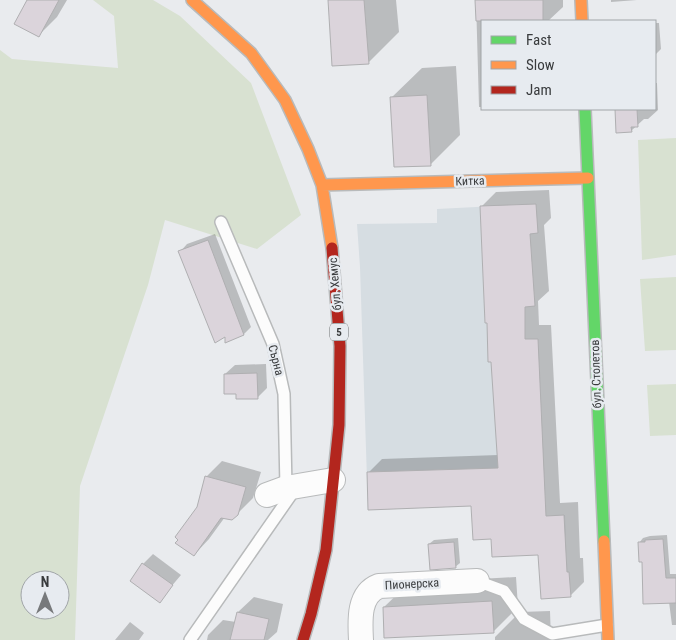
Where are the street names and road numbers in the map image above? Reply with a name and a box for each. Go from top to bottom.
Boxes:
street label: Китка [455,173,485,189]
street label: бул. Хемус [326,257,344,311]
road number: 5 [330,324,348,341]
street label: бул. Столетов [588,339,604,409]
street label: Сърна [265,343,287,377]
street label: Пионерска [385,576,440,592]

